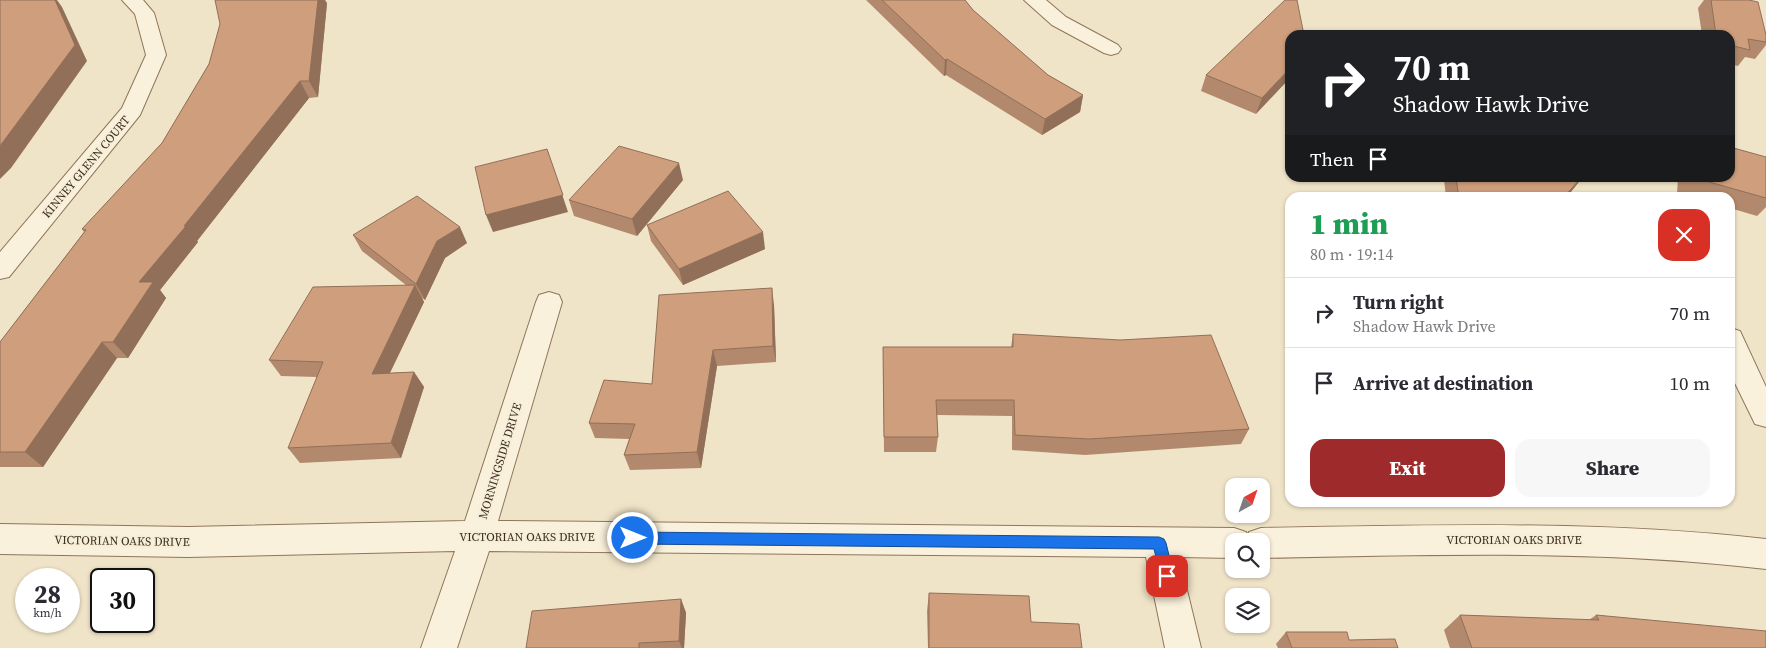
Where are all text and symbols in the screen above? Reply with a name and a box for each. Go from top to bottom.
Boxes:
text: 70 m [1393,44,1470,92]
icon: right [1310,50,1375,115]
text: Shadow Hawk Drive [1393,89,1589,119]
street label: KINNEY GLENN COURT [38,112,134,221]
icon: arrive [1364,145,1392,173]
text: Then [1310,146,1354,172]
text: 1 min [1310,203,1388,244]
button: close [1658,209,1710,261]
text: 80 m · 19:14 [1310,243,1393,265]
text: Turn right [1353,289,1444,315]
icon: right [1310,299,1338,327]
text: 70 m [1669,300,1710,326]
text: Shadow Hawk Drive [1353,315,1496,337]
icon: arrive [1310,369,1338,397]
text: Arrive at destination [1353,370,1533,396]
text: 10 m [1669,370,1710,396]
street label: MORNINGSIDE DRIVE [475,401,525,521]
button: Exit [1310,439,1505,497]
button: Share [1515,439,1710,497]
north arrow [1225,478,1270,522]
map controls [1225,478,1270,633]
position arrow [606,511,658,563]
street label: VICTORIAN OAKS DRIVE [459,529,595,545]
street label: VICTORIAN OAKS DRIVE [54,532,190,550]
street label: VICTORIAN OAKS DRIVE [1446,532,1582,548]
button: search [1225,533,1270,578]
pin [1146,555,1188,597]
icon: arrive [1153,562,1181,590]
speed limit sign: 30 [90,568,155,633]
text: 28 [34,577,61,611]
button: layers [1225,588,1270,633]
text: km/h [33,605,62,621]

